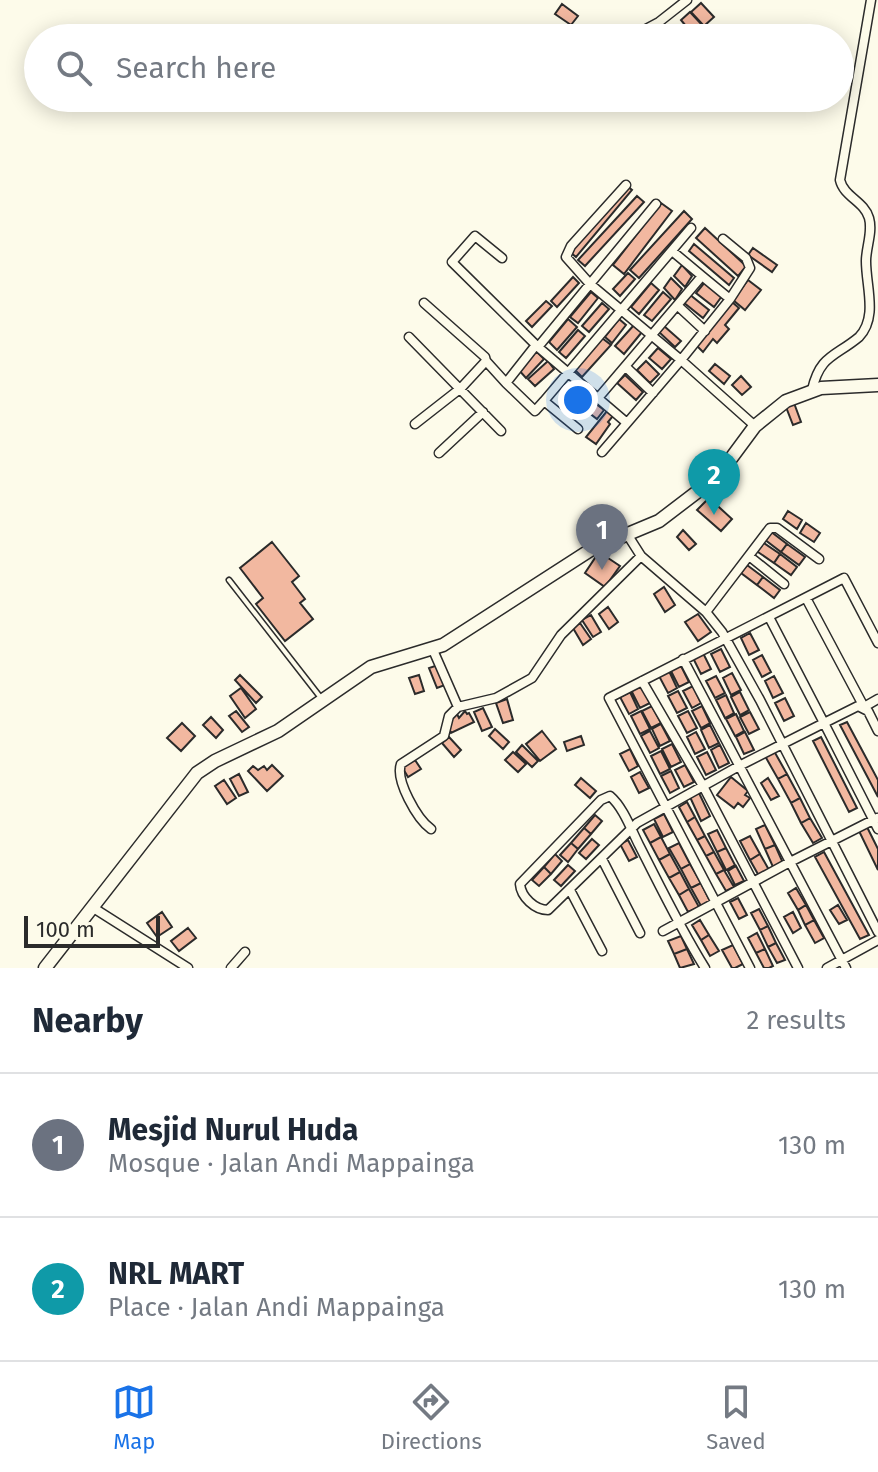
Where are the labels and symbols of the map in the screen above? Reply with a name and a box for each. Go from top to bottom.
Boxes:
your location [558,380,598,420]
pin: 2 [688,449,740,515]
pin: 1 [576,504,628,570]
scale bar [24,912,160,948]

